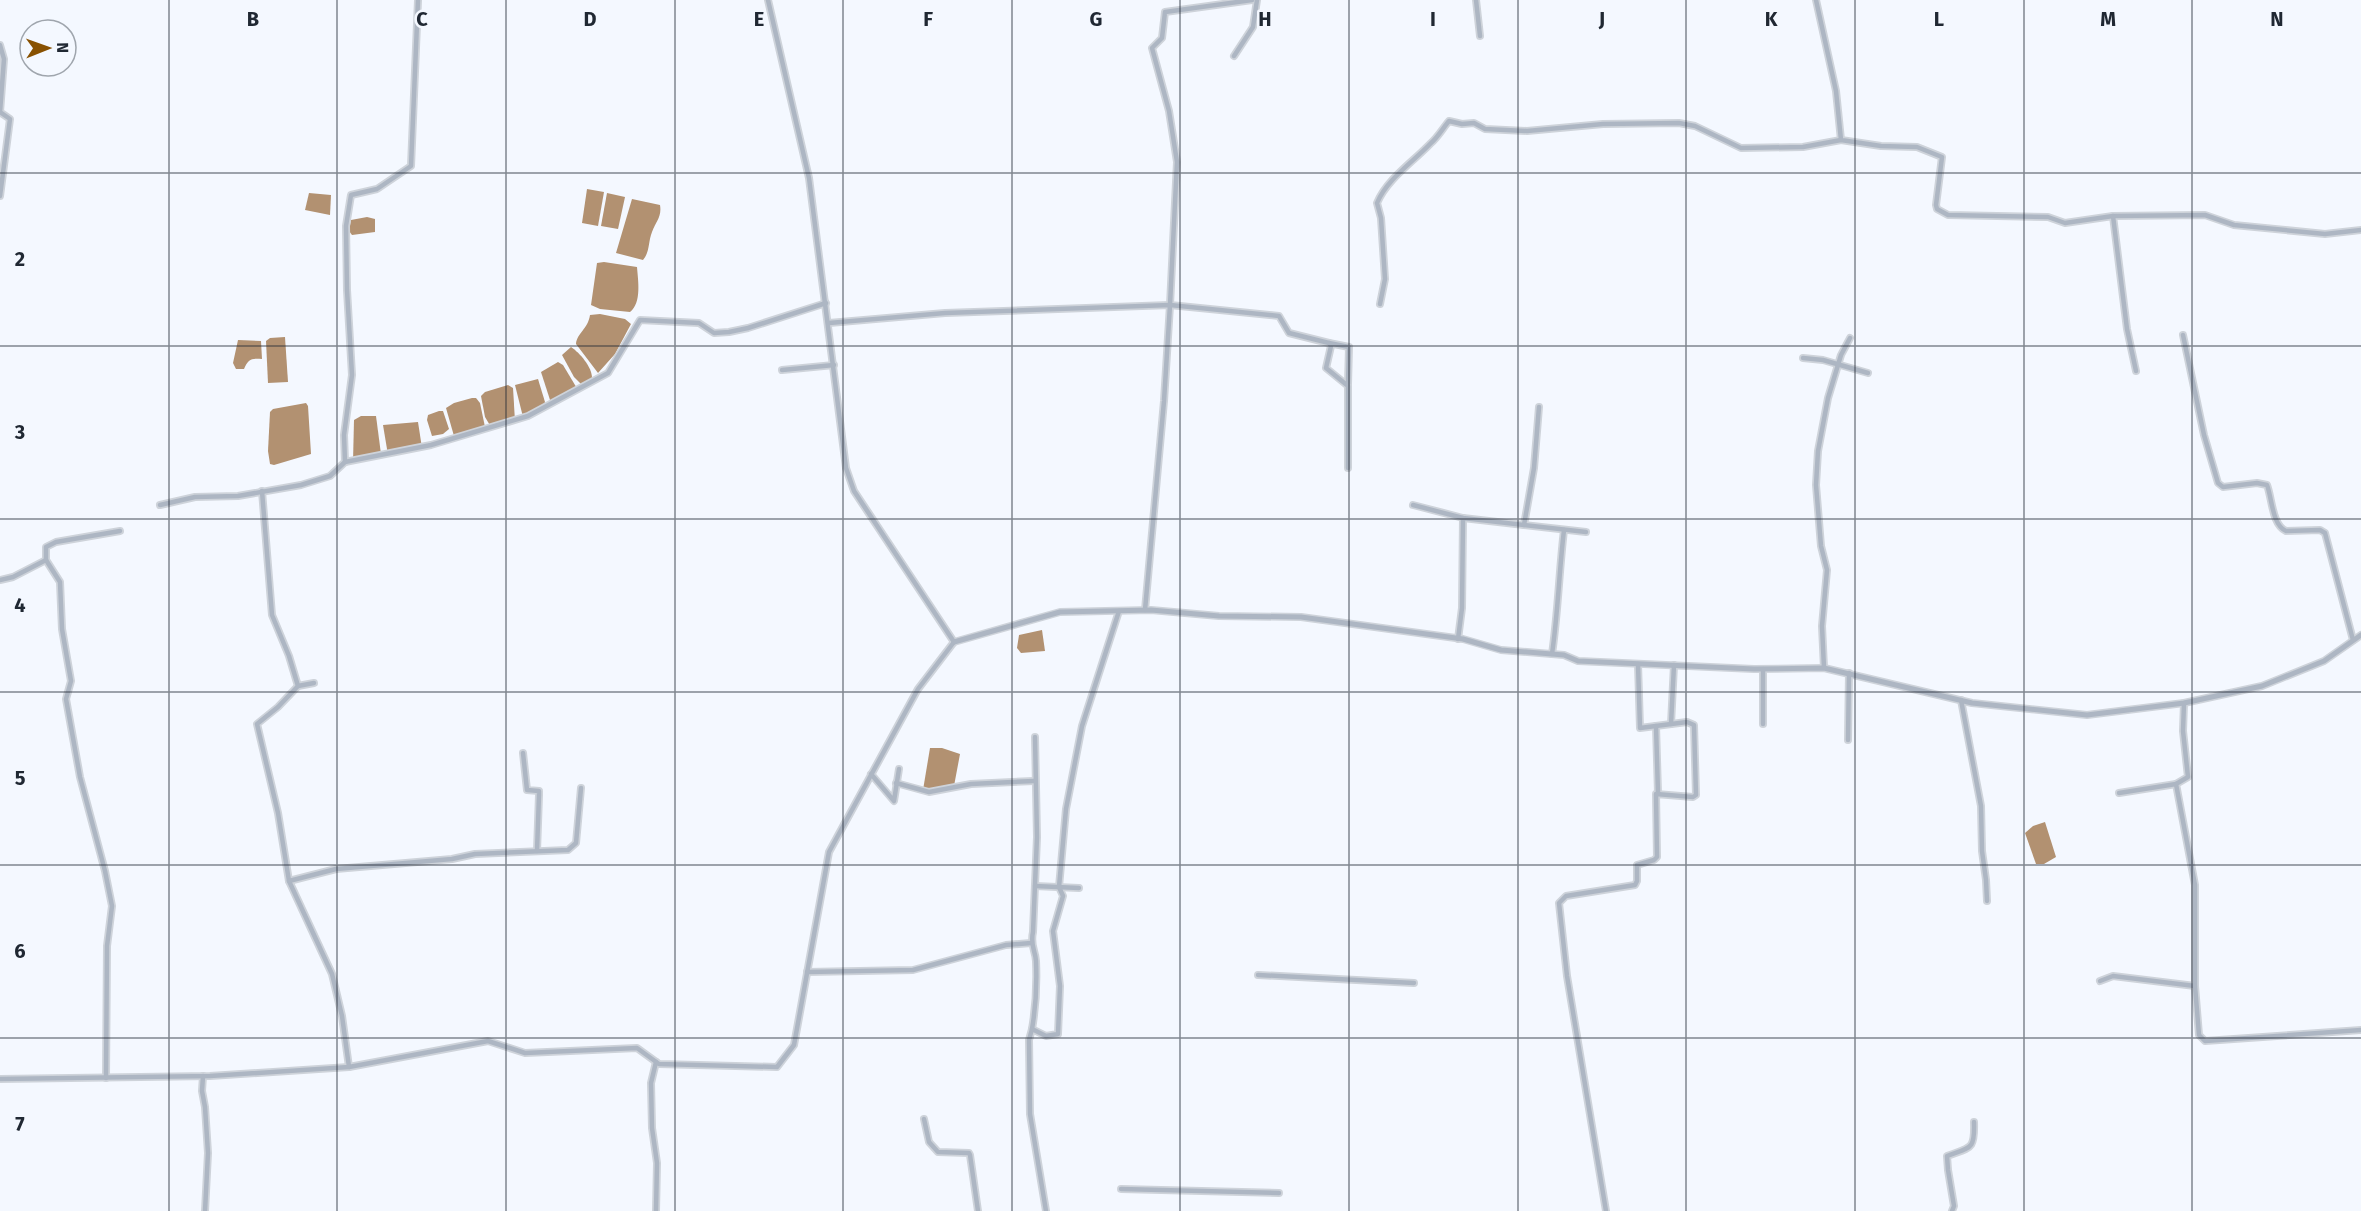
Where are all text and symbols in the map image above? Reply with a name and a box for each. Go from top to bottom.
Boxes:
text: B [247,7,259,31]
text: C [416,7,428,31]
text: D [583,7,597,31]
text: E [754,7,764,31]
text: F [923,7,933,31]
text: G [1090,7,1102,31]
text: H [1258,7,1272,31]
text: I [1430,7,1436,31]
text: J [1598,7,1605,31]
text: K [1765,7,1778,31]
text: L [1934,7,1944,31]
text: M [2100,7,2116,31]
text: N [2270,7,2284,31]
north arrow [18,18,78,78]
text: N [53,42,72,53]
text: 2 [15,247,25,271]
text: 3 [14,420,25,444]
text: 4 [14,593,26,617]
text: 5 [15,766,26,790]
text: 6 [14,939,26,963]
text: 7 [15,1112,25,1136]

